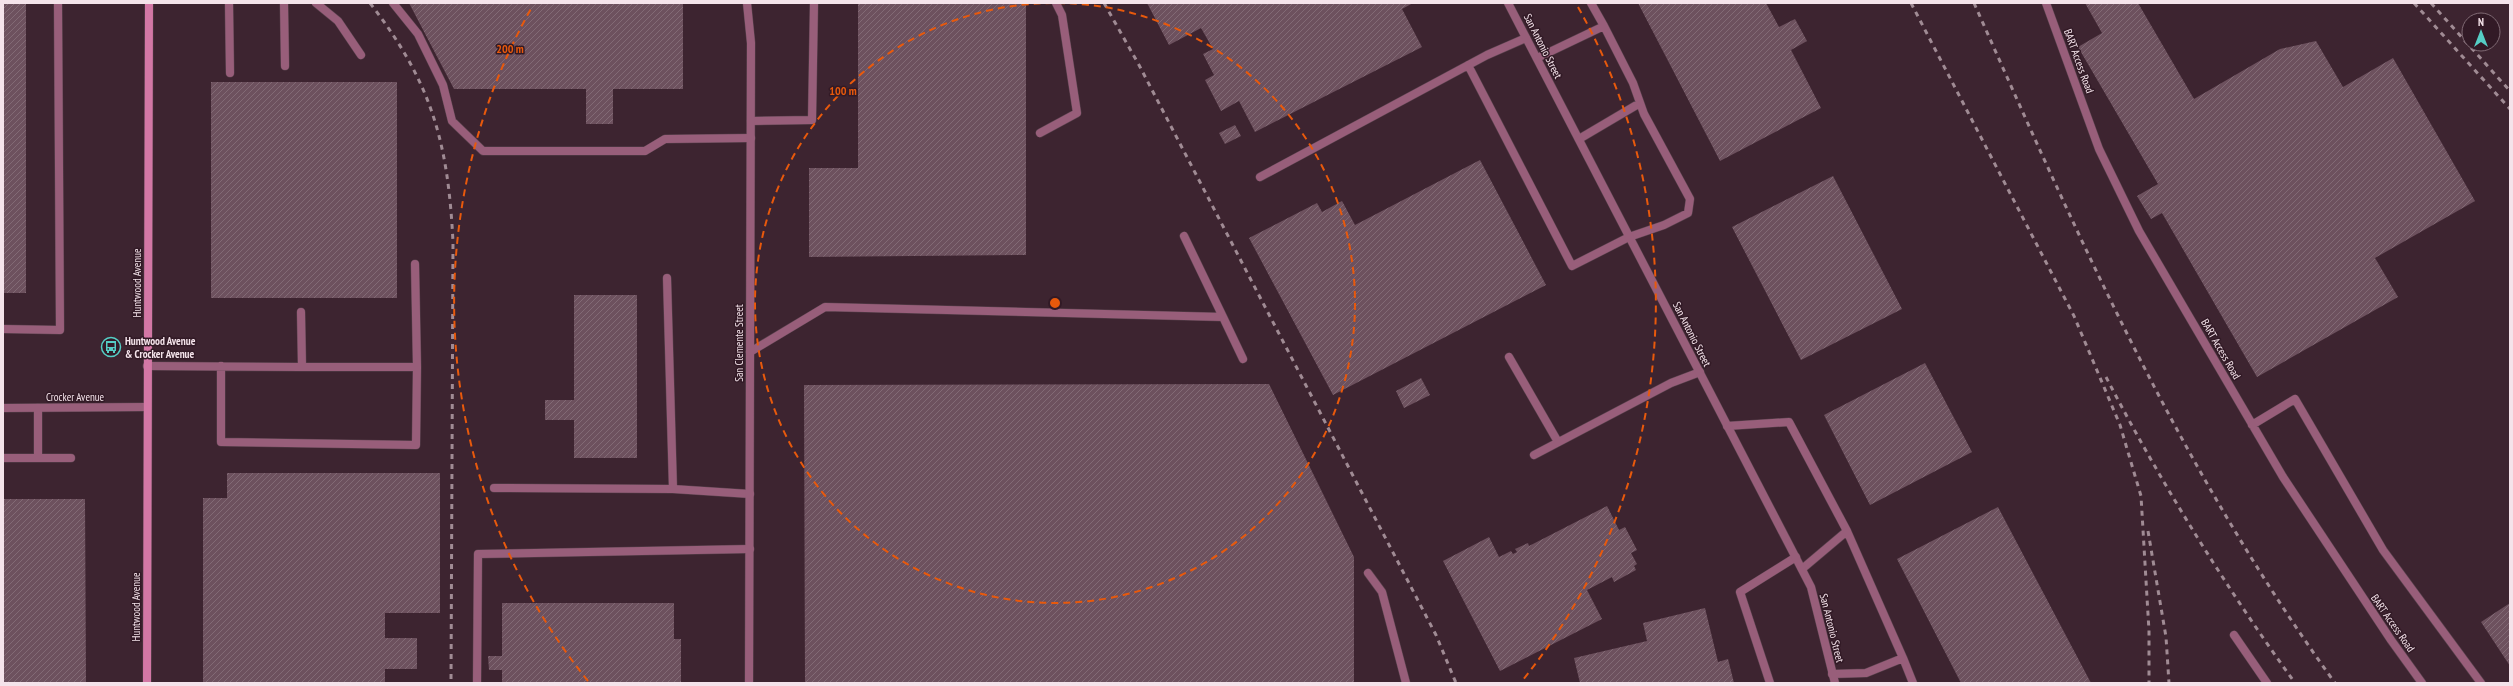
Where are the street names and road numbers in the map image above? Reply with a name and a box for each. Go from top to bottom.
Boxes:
street label: San Antonio Street [1521,11,1565,81]
street label: BART Access Road [2061,27,2097,95]
street label: Huntwood Avenue [130,248,144,318]
street label: San Antonio Street [1670,299,1714,369]
street label: San Clemente Street [732,304,746,382]
street label: BART Access Road [2198,316,2244,382]
street label: Crocker Avenue [46,390,105,404]
street label: Huntwood Avenue [129,572,143,642]
street label: BART Access Road [2368,591,2418,655]
street label: San Antonio Street [1817,592,1847,664]

